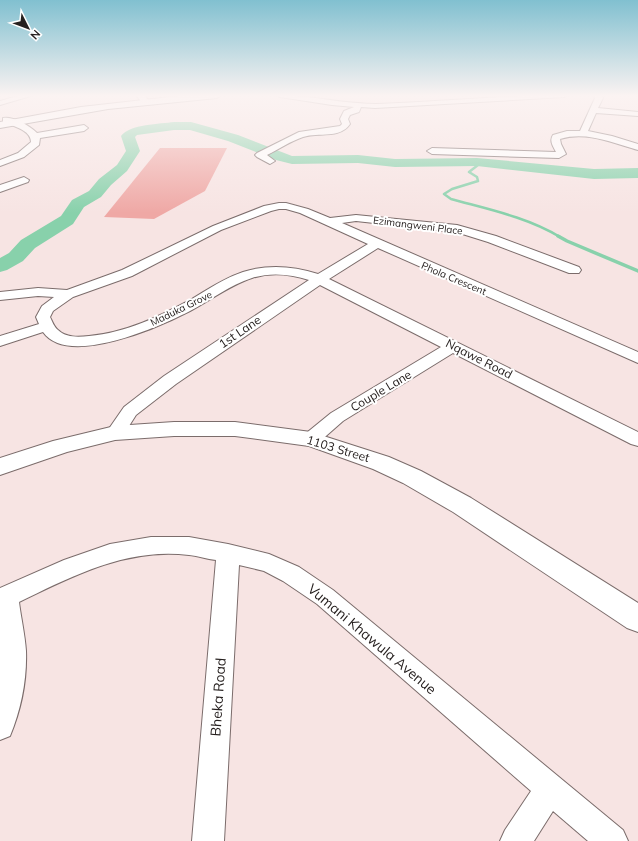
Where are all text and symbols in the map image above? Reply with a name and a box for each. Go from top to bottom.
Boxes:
north arrow [8,8,48,48]
text: N [27,27,43,42]
street label: Ezimangweni Place [372,214,464,237]
street label: Phola Crescent [419,259,489,298]
street label: Maduka Grove [148,288,214,329]
street label: 1st Lane [216,312,264,351]
street label: Nqawe Road [443,335,515,382]
street label: Couple Lane [347,366,414,415]
street label: 1103 Street [305,432,371,465]
street label: Vumani Khawula Avenue [304,580,440,698]
street label: Bheka Road [206,657,230,737]

